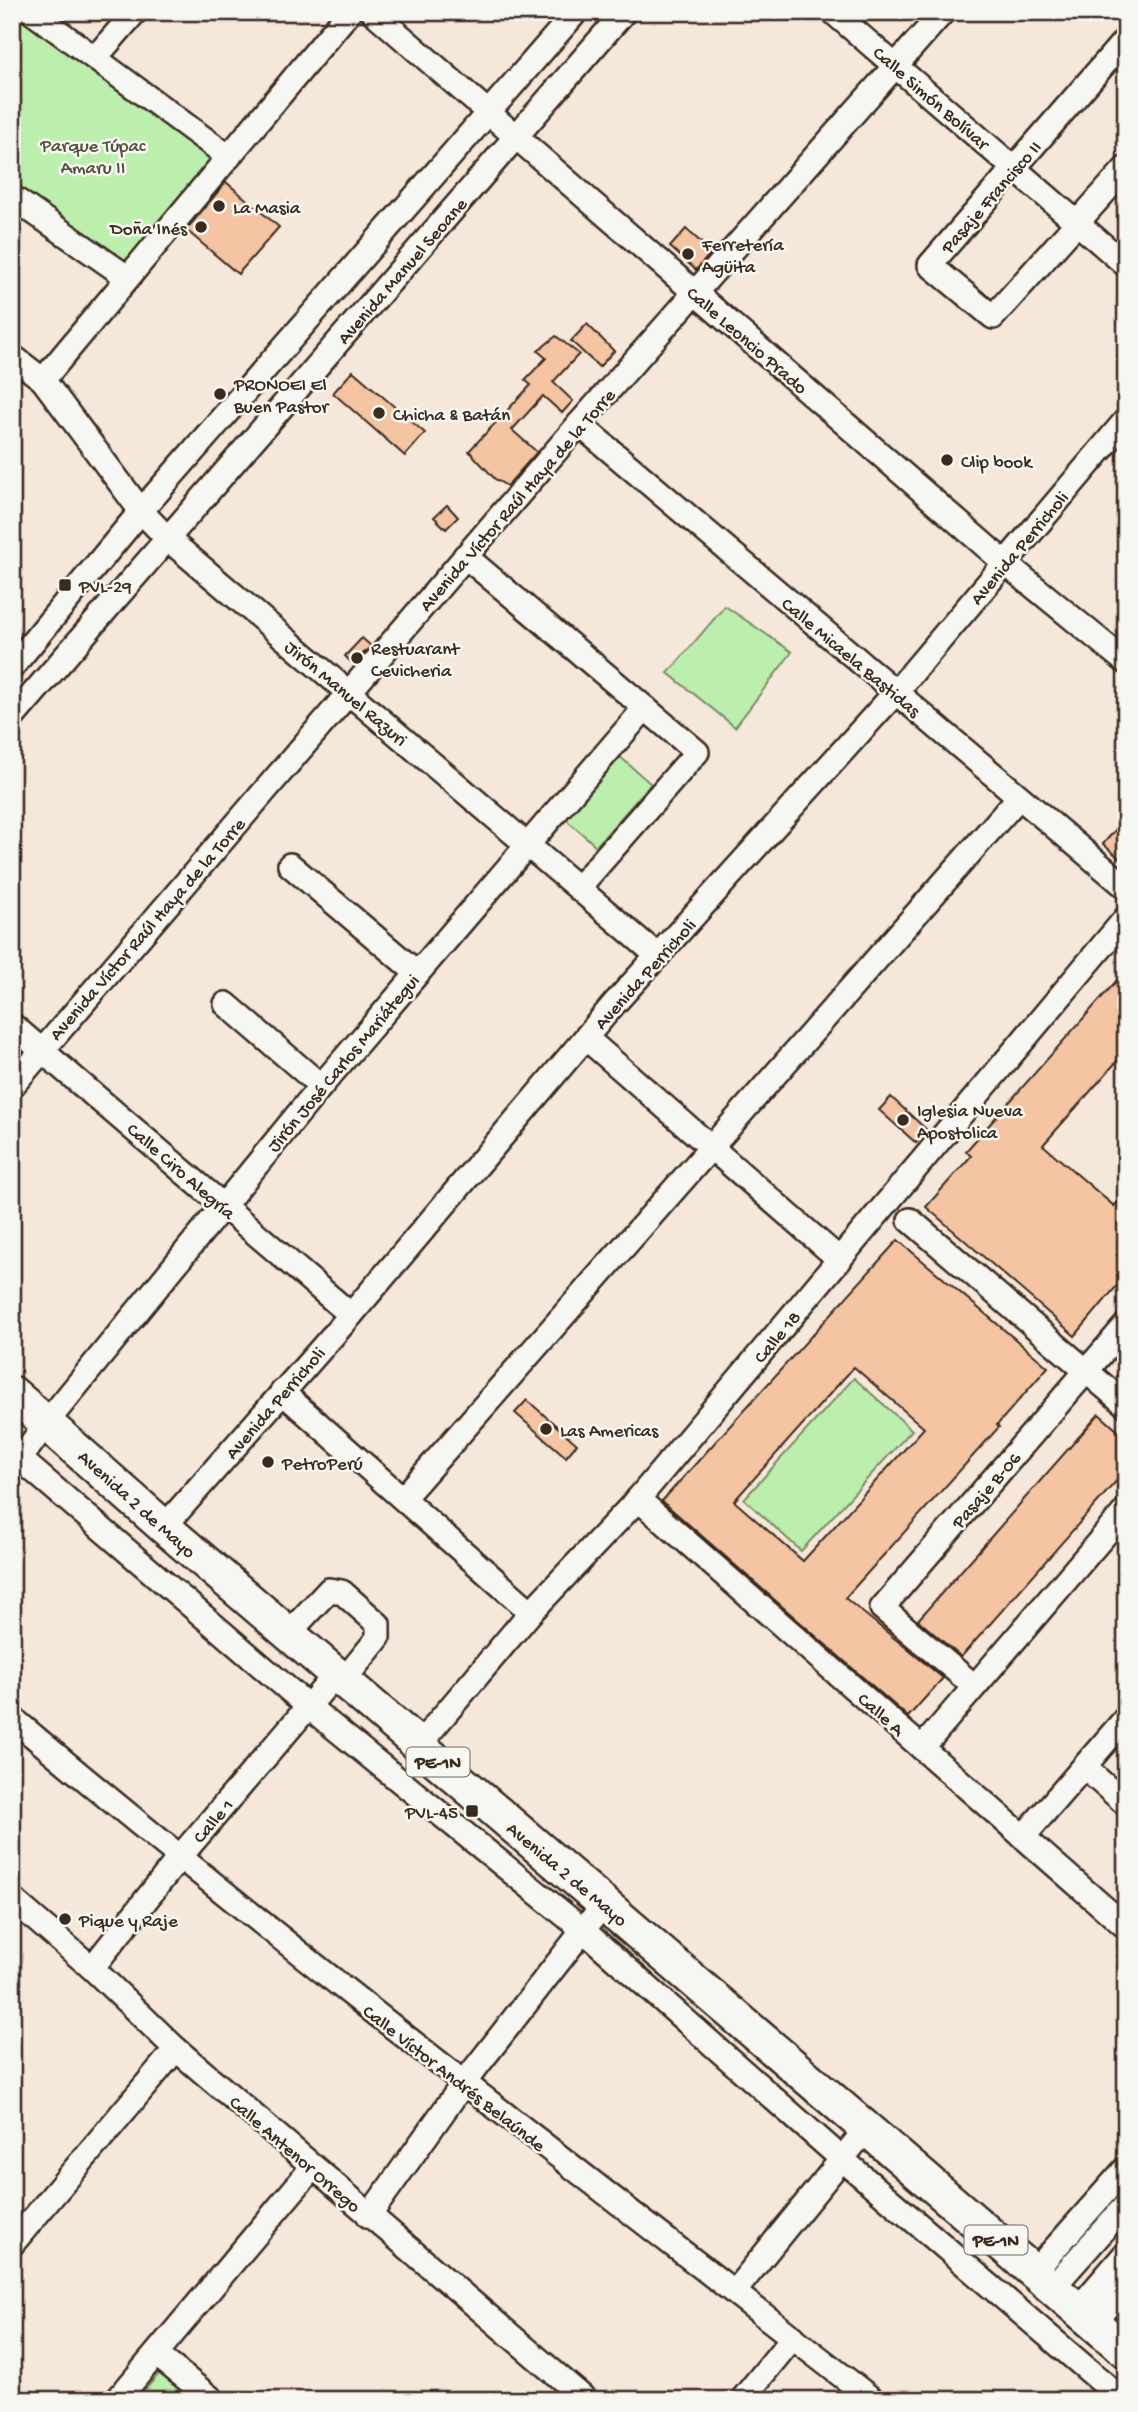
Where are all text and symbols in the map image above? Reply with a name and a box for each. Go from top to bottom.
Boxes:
street label: Calle Simón Bolívar [867,43,994,158]
park label: Parque Túpac Amaru II [40,136,146,181]
street label: Pasaje Francisco II [937,137,1048,260]
street label: Avenida Manuel Seoane [334,194,474,350]
marker: La Masia [211,198,227,214]
place label: La Masia [233,198,302,221]
place label: Doña Inés [108,219,188,242]
marker: Doña Inés [193,219,209,235]
place label: Ferretería Agüita [701,235,785,280]
marker: Ferretería Agüita [680,246,696,262]
street label: Calle Leoncio Prado [680,283,811,401]
place label: PRONOEI El Buen Pastor [233,375,331,420]
street label: Avenida Víctor Raúl Haya de la Torre [416,385,622,617]
marker: PRONOEI El Buen Pastor [212,386,228,402]
marker: Chicha & Batán [371,405,387,421]
place label: Chicha & Batán [393,405,510,428]
marker: Clip book [939,452,955,468]
place label: Clip book [961,452,1033,475]
street label: Avenida Perricholi [966,488,1075,611]
marker: PVL-29 [57,577,73,593]
place label: PVL-29 [78,577,132,600]
street label: Calle Micaela Bastidas [775,594,925,724]
street label: Jirón Manuel Razuri [279,637,411,753]
place label: Restuarant Cevicheria [371,639,461,684]
marker: Restuarant Cevicheria [349,650,365,666]
street label: Avenida Víctor Raúl Haya de la Torre [46,814,252,1046]
street label: Avenida Perricholi [591,915,702,1036]
street label: Jirón José Carlos Mariátegui [264,971,426,1158]
place label: Iglesia Nueva Apostolica [917,1101,1024,1146]
marker: Iglesia Nueva Apostolica [895,1112,911,1128]
street label: Calle Ciro Alegría [121,1119,240,1227]
street label: Calle 18 [750,1307,807,1369]
street label: Avenida Perricholi [222,1343,332,1465]
marker: Las Americas [538,1421,554,1437]
place label: Las Americas [560,1421,659,1444]
street label: Avenida 2 de Mayo [72,1447,200,1565]
street label: Pasaje B-06 [947,1448,1028,1535]
marker: PetroPerú [260,1454,276,1470]
place label: PetroPerú [281,1454,363,1477]
street label: Calle A [852,1689,909,1743]
road number: PE-1N [406,1748,470,1777]
street label: Calle 1 [189,1795,240,1849]
place label: PVL-45 [404,1803,458,1826]
marker: PVL-45 [464,1803,480,1819]
street label: Avenida 2 de Mayo [501,1818,631,1933]
marker: Pique y Raje [57,1911,73,1927]
place label: Pique y Raje [78,1911,178,1934]
street label: Calle Víctor Andrés Belaúnde [357,2001,549,2159]
street label: Calle Antenor Orrego [223,2092,364,2219]
road number: PE-1N [964,2226,1028,2254]

